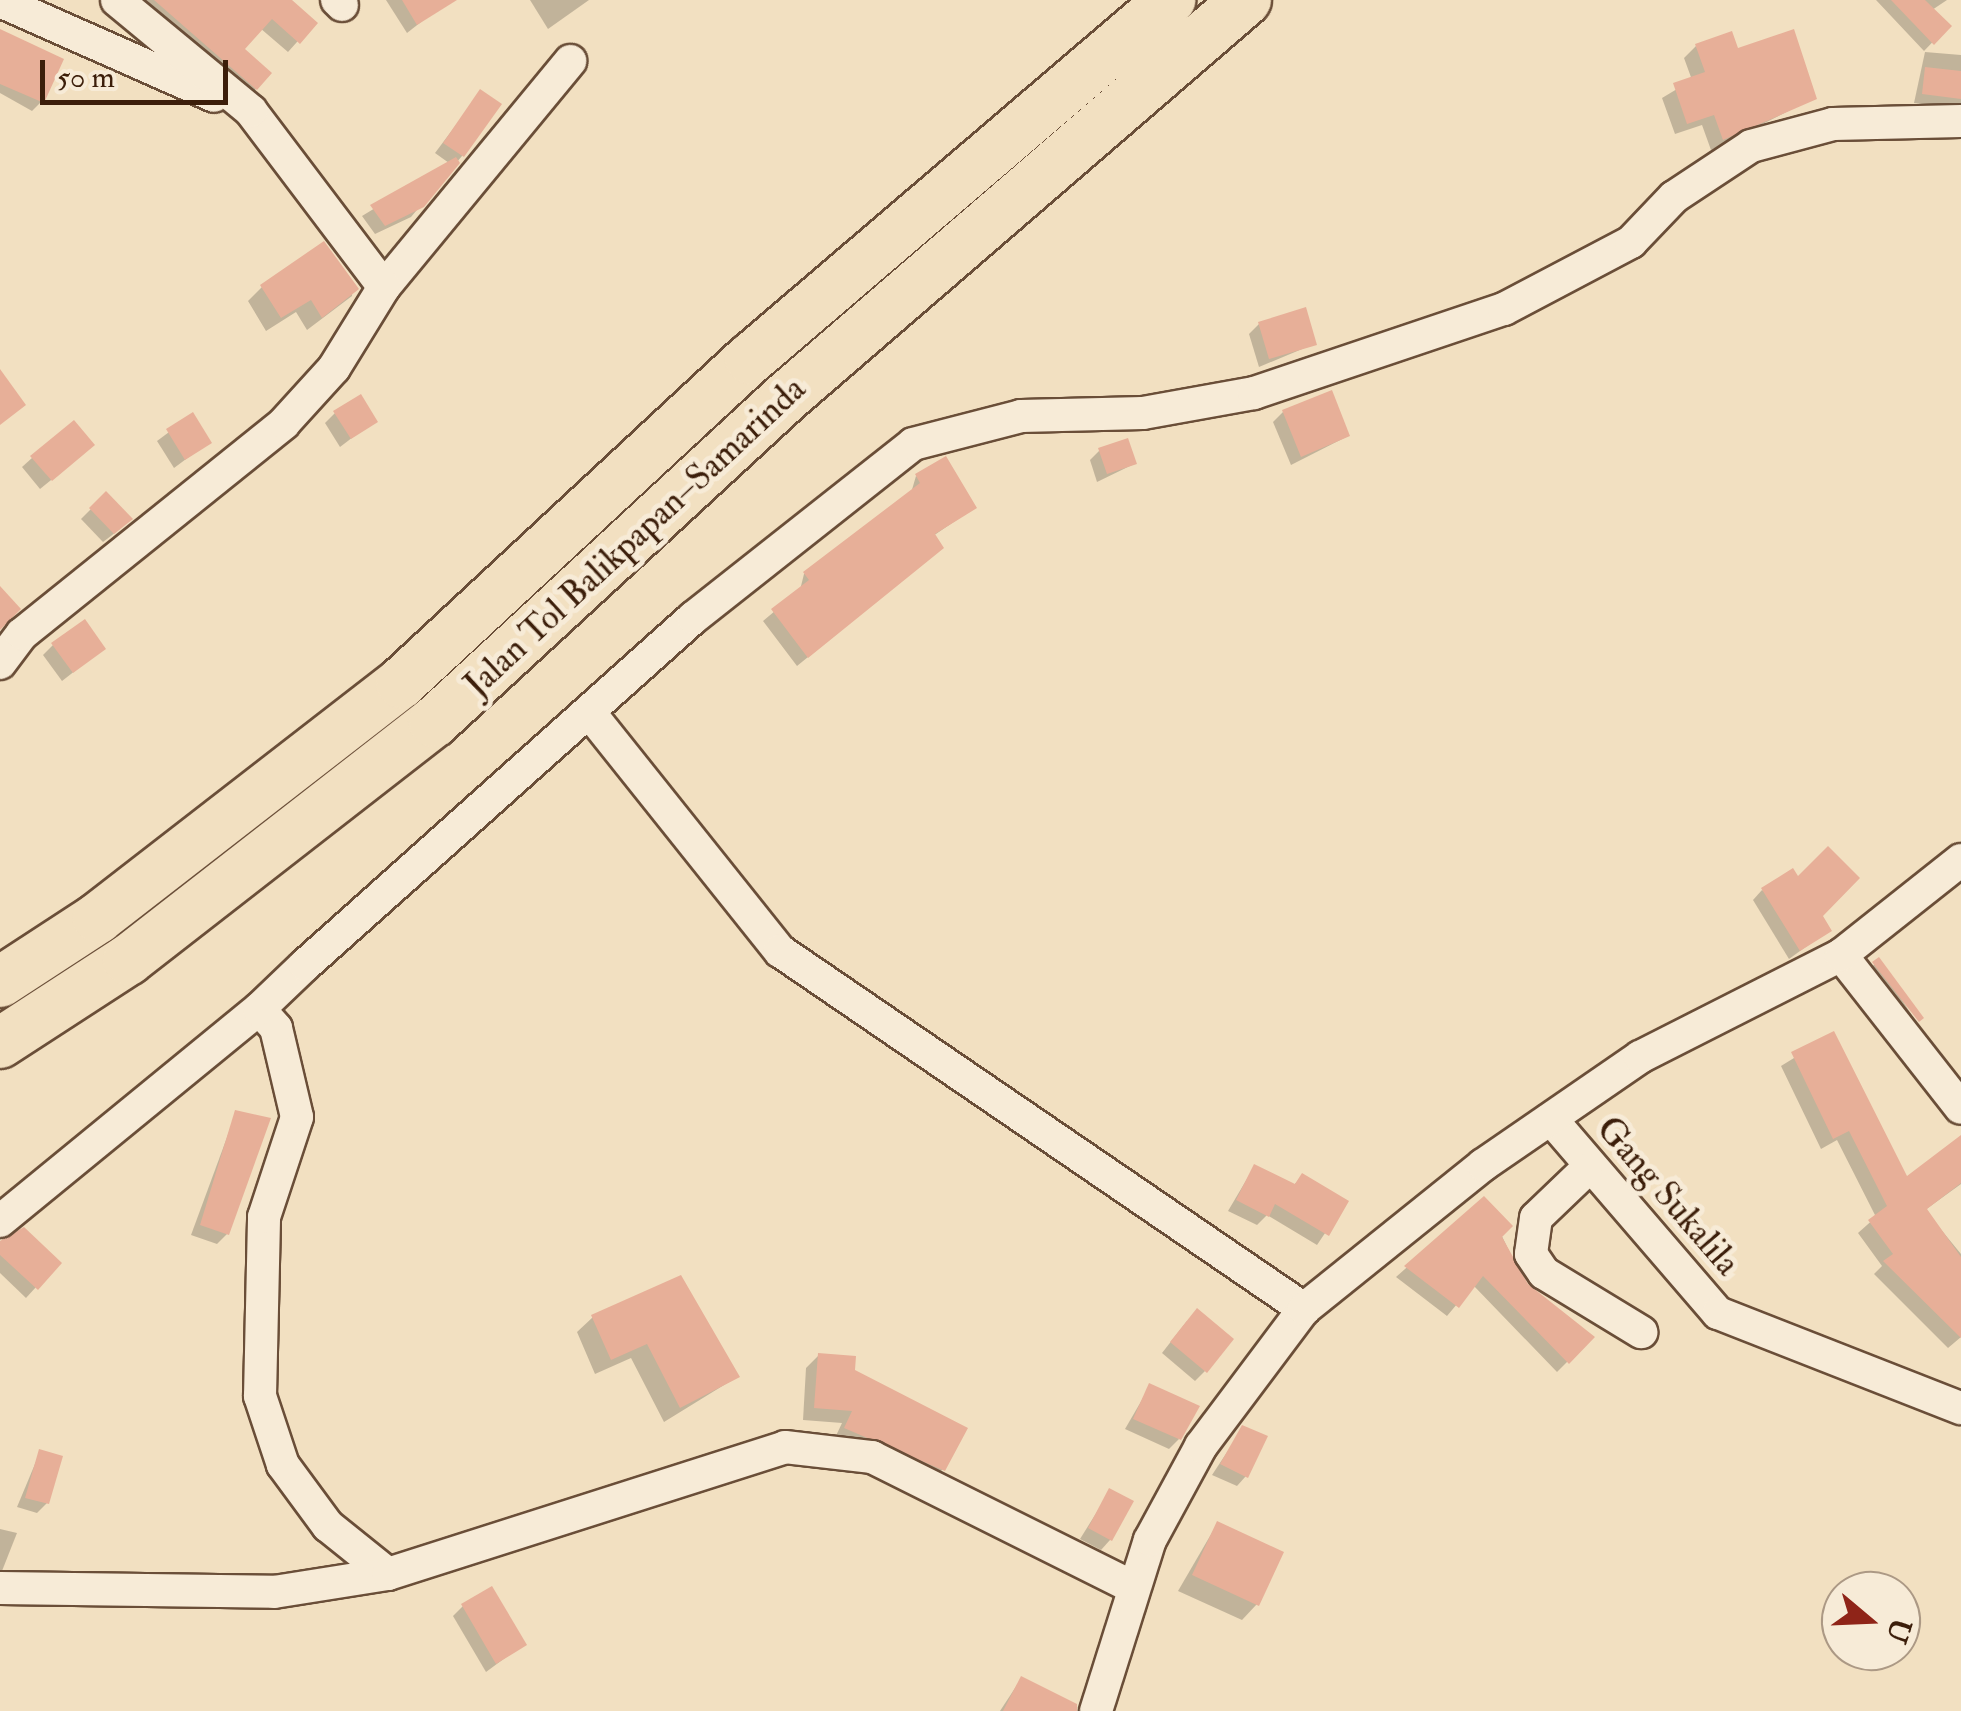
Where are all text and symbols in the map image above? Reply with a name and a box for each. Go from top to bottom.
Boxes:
scale bar [45,40,232,102]
text: 50 m [57,59,115,96]
street label: Jalan Tol Balikpapan–Samarinda [456,368,814,706]
street label: Gang Sukalila [1588,1108,1748,1284]
north arrow [1821,1571,1921,1671]
text: U [1878,1613,1918,1647]

